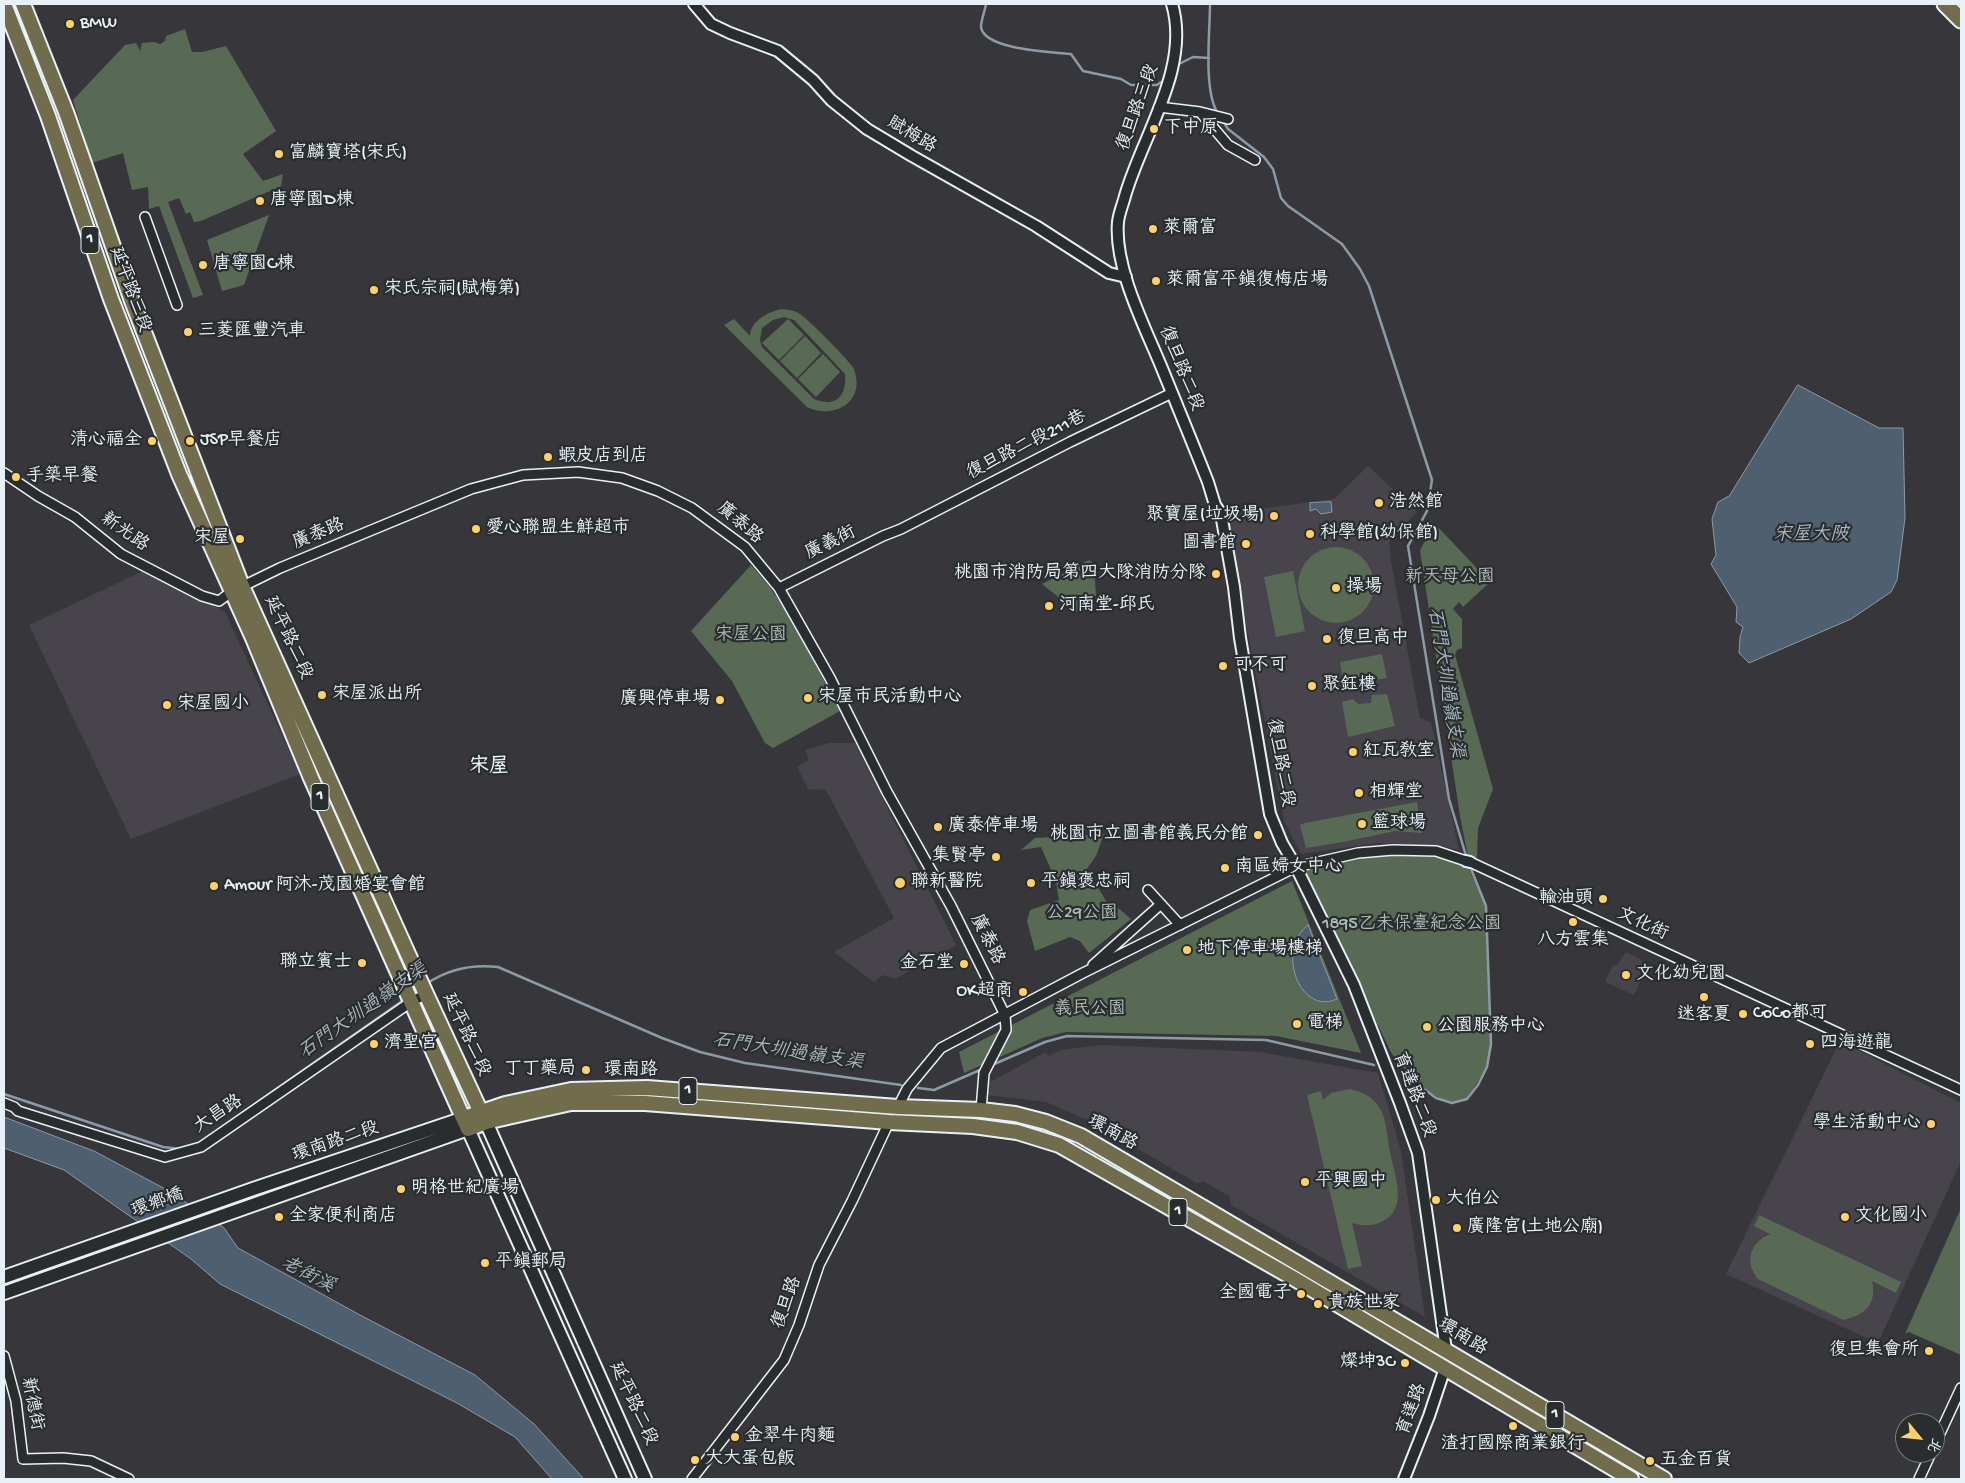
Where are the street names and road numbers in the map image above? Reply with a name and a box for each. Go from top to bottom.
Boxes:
street label: 復旦路三段 [1113,62,1165,154]
street label: 賦梅路 [882,113,940,159]
road number: 1 [81,226,99,254]
street label: 延平路三段 [103,244,155,336]
street label: 復旦路二段 [1153,323,1207,415]
street label: 復旦路二段211巷 [964,407,1090,485]
street label: 廣泰路 [711,498,767,550]
street label: 新光路 [96,509,152,557]
street label: 廣泰路 [290,515,348,555]
street label: 廣義街 [802,522,860,566]
street label: 延平路二段 [258,593,316,683]
street label: 復旦路二段 [1261,717,1297,809]
road number: 1 [311,784,329,810]
street label: 文化街 [1613,904,1671,946]
street label: 廣泰路 [964,911,1008,969]
street label: 延平路二段 [436,990,494,1080]
street label: 育達路二段 [1387,1049,1439,1141]
street label: 環南路 [604,1060,658,1082]
road number: 1 [679,1078,697,1104]
street label: 大昌路 [190,1091,248,1139]
street label: 環南路 [1083,1111,1141,1157]
street label: 環南路二段 [290,1118,382,1168]
street label: 環鄉橋 [129,1185,187,1223]
road number: 1 [1169,1198,1187,1226]
street label: 復旦路 [769,1274,807,1332]
street label: 環南路 [1433,1315,1491,1361]
street label: 延平路二段 [603,1359,661,1449]
street label: 新德街 [15,1375,47,1433]
street label: 育達路 [1394,1381,1432,1439]
road number: 1 [1546,1402,1564,1428]

